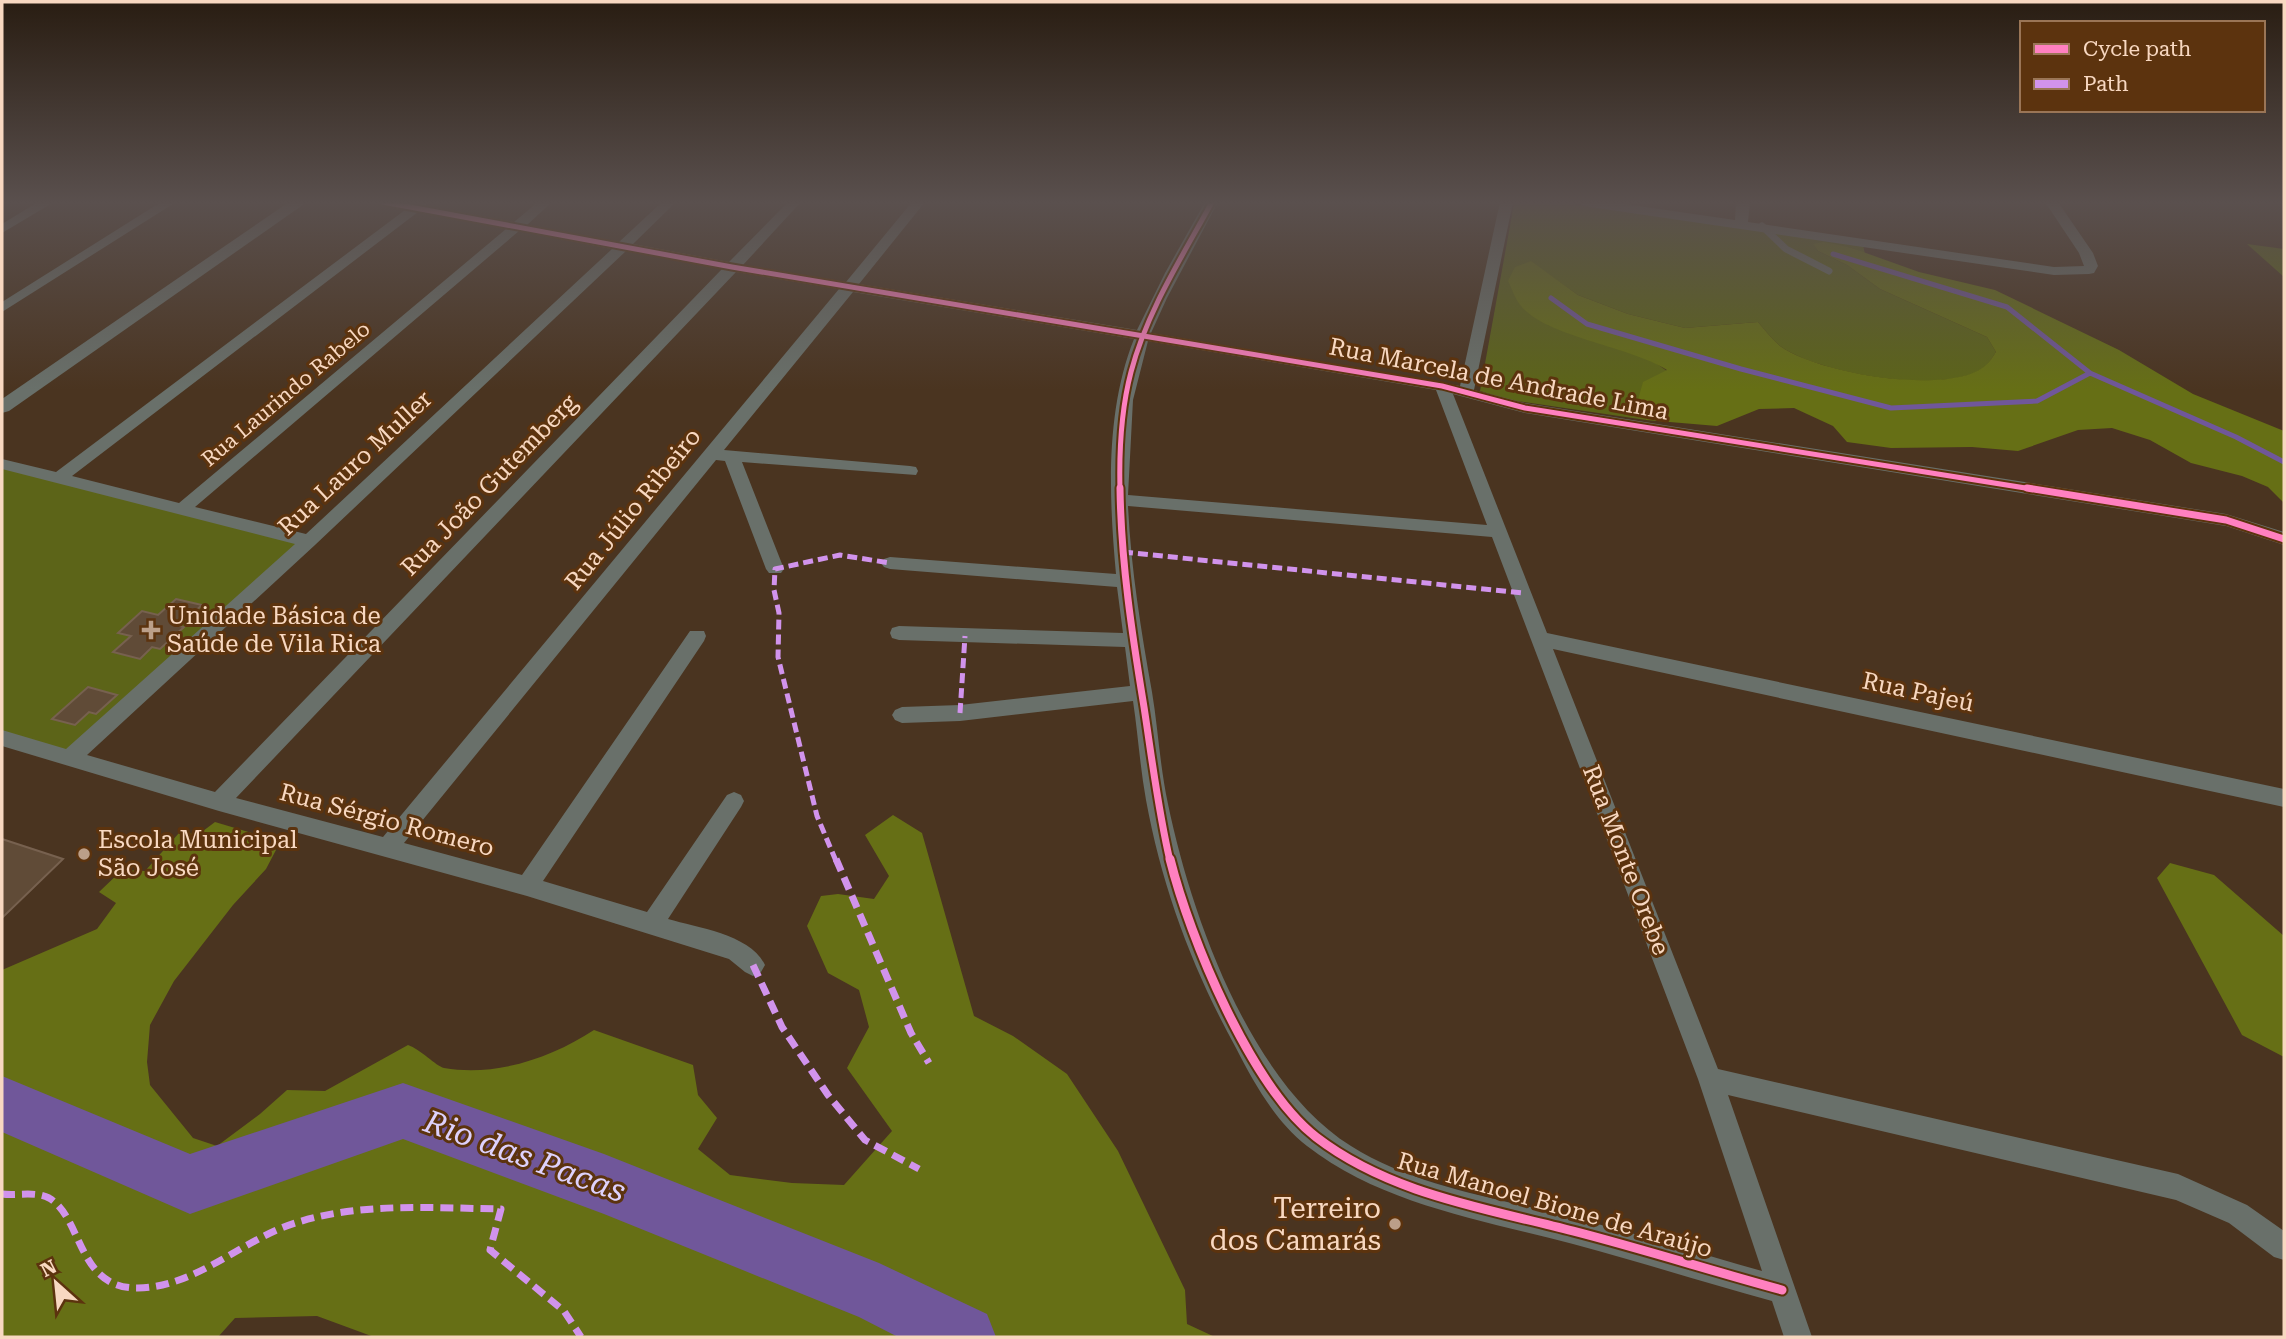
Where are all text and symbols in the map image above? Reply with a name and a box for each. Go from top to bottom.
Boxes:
legend [2020,21,2265,112]
text: Cycle path [2083,37,2192,61]
text: Path [2083,72,2129,96]
street label: Rua Laurindo Rabelo [197,317,375,471]
street label: Rua Marcela de Andrade Lima [1327,332,1671,426]
street label: Rua Lauro Muller [273,385,438,541]
street label: Rua João Gutemberg [395,388,583,581]
street label: Rua Júlio Ribeiro [559,423,707,595]
place label: Unidade Básica de Saúde de Vila Rica [167,602,381,658]
marker: Unidade Básica de Saúde de Vila Rica [141,620,161,640]
street label: Rua Pajeú [1860,667,1976,717]
street label: Rua Monte Orebe [1577,761,1675,959]
street label: Rua Sérgio Romero [277,778,497,862]
place label: Escola Municipal São José [98,826,297,882]
marker: Escola Municipal São José [76,846,92,862]
water label: Rio das Pacas [418,1102,631,1210]
street label: Rua Manoel Bione de Araújo [1394,1147,1716,1263]
place label: Terreiro dos Camarás [1210,1192,1381,1257]
marker: Terreiro dos Camarás [1387,1216,1403,1232]
north arrow [21,1248,91,1318]
text: N [37,1255,61,1282]

